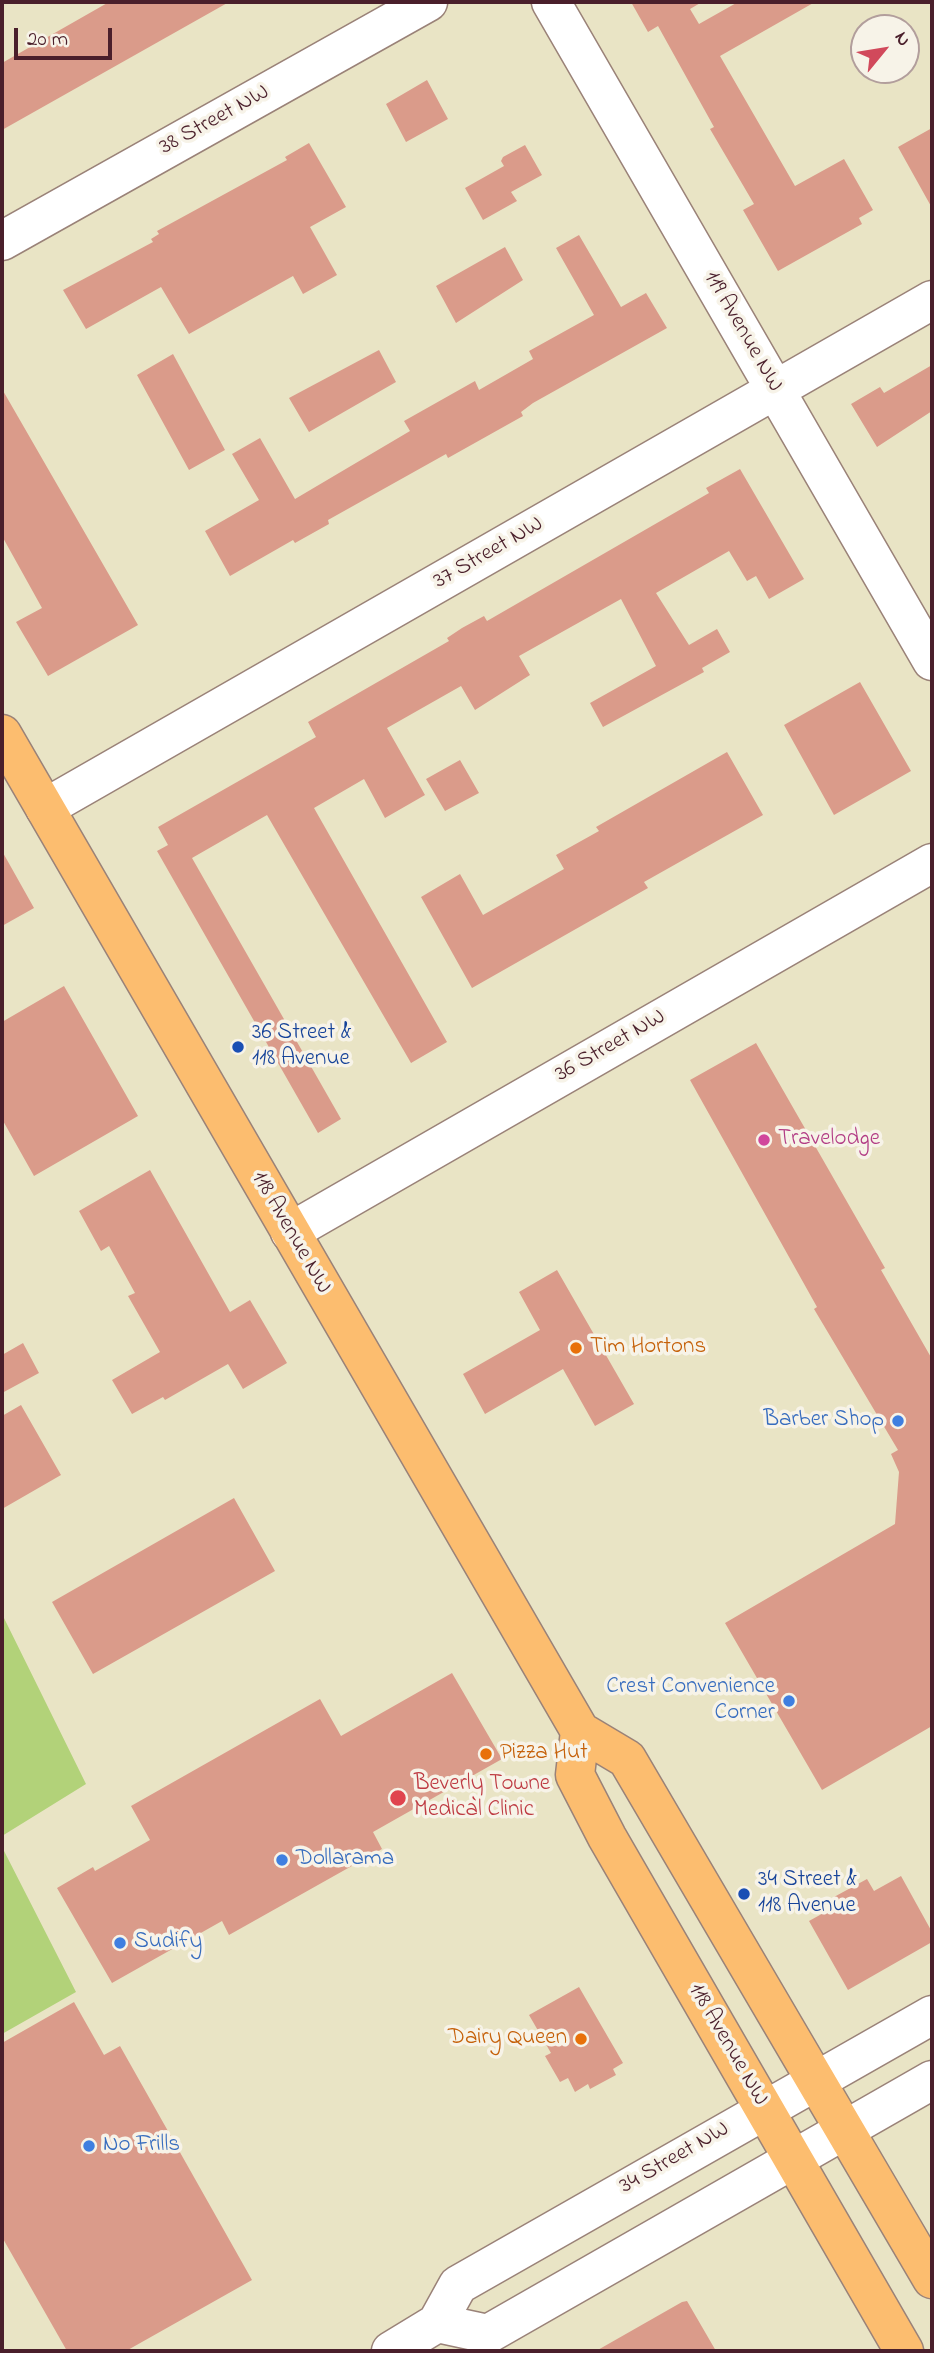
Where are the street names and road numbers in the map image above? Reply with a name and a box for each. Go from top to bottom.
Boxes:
street label: 38 Street NW [155,80,275,162]
street label: 119 Avenue NW [696,267,788,397]
street label: 37 Street NW [429,512,549,596]
street label: 36 Street NW [551,1004,671,1090]
street label: 118 Avenue NW [244,1167,336,1299]
street label: 118 Avenue NW [681,1979,773,2111]
street label: 34 Street NW [615,2117,735,2201]

